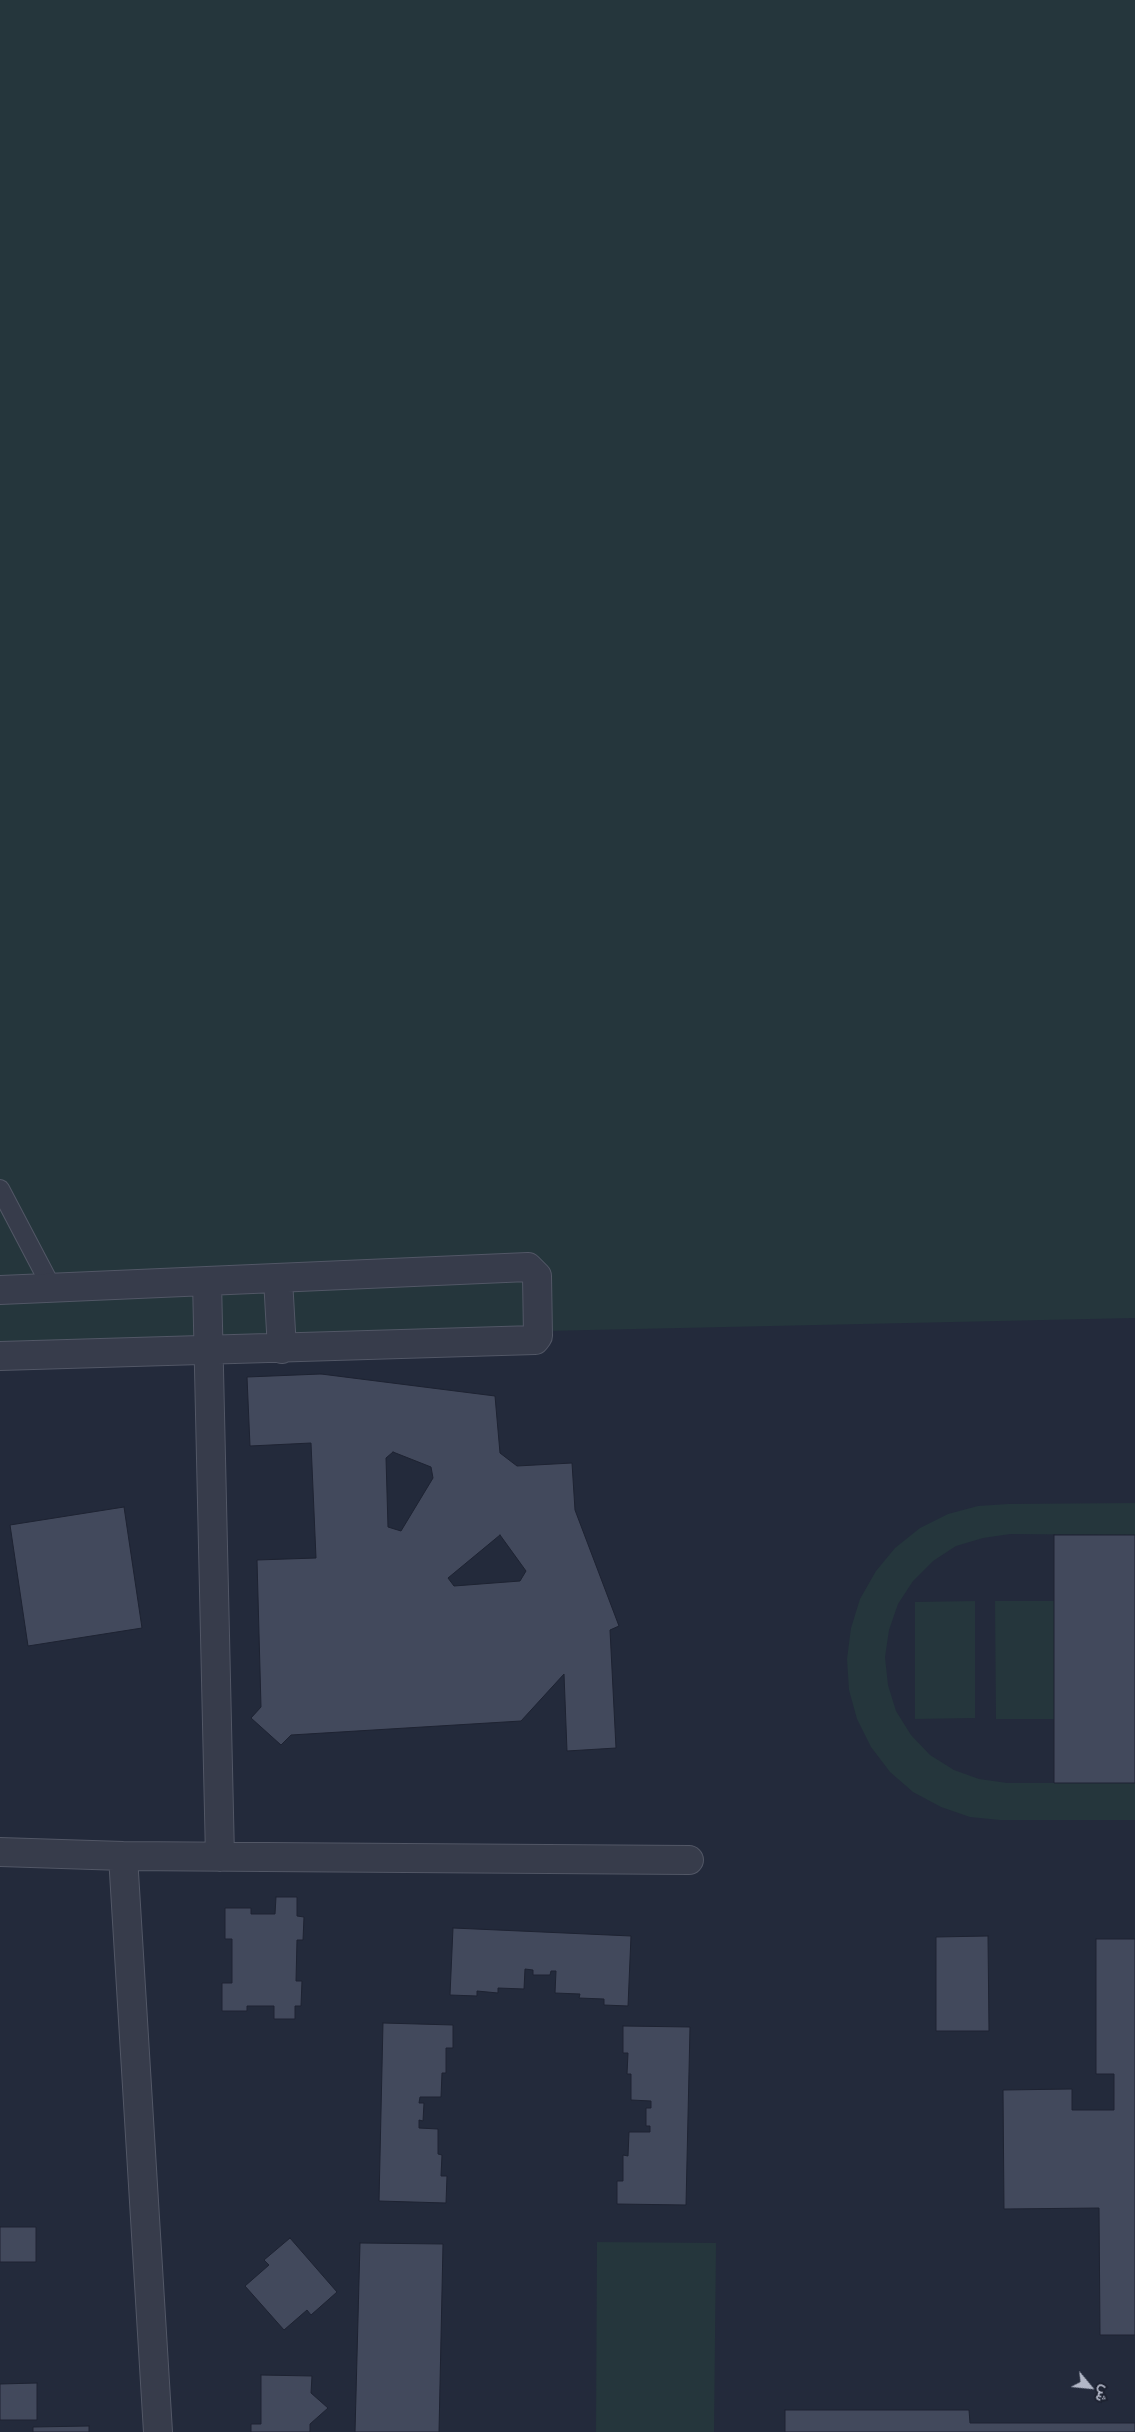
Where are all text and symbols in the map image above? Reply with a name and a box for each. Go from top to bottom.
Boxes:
north arrow [1065,2362,1115,2412]
text: ش [1092,2383,1114,2405]

